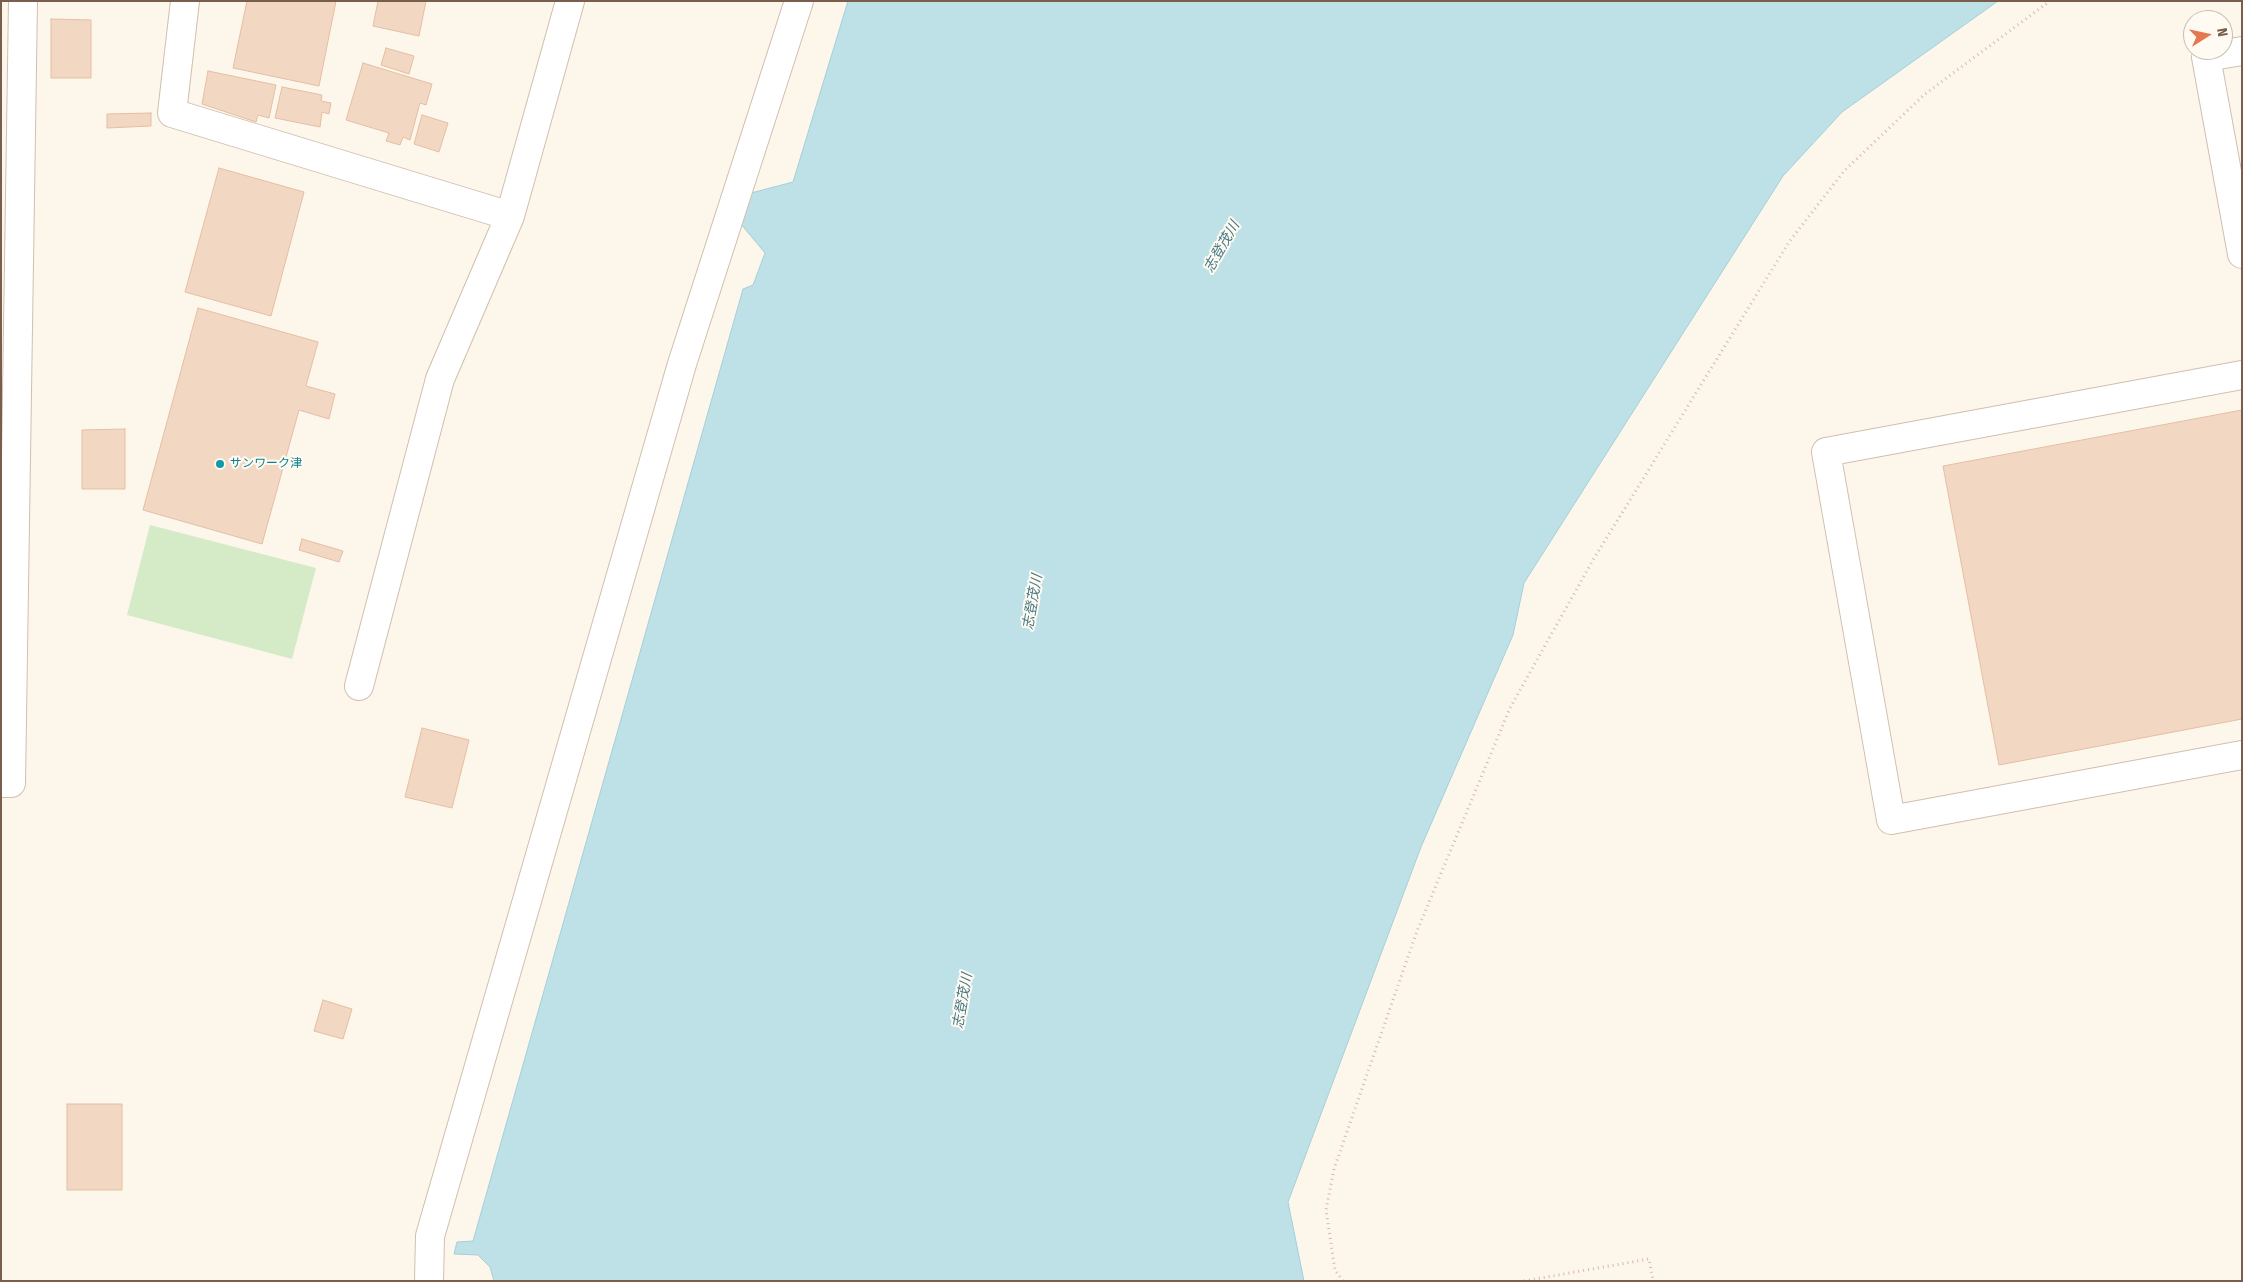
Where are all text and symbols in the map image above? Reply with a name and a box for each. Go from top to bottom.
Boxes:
north arrow [2183,10,2233,60]
text: N [2213,27,2231,38]
water label: 志登茂川 [1201,219,1243,275]
place label: サンワーク津 [230,457,302,471]
marker: サンワーク津 [214,458,226,470]
water label: 志登茂川 [1020,573,1046,631]
water label: 志登茂川 [950,972,976,1030]

